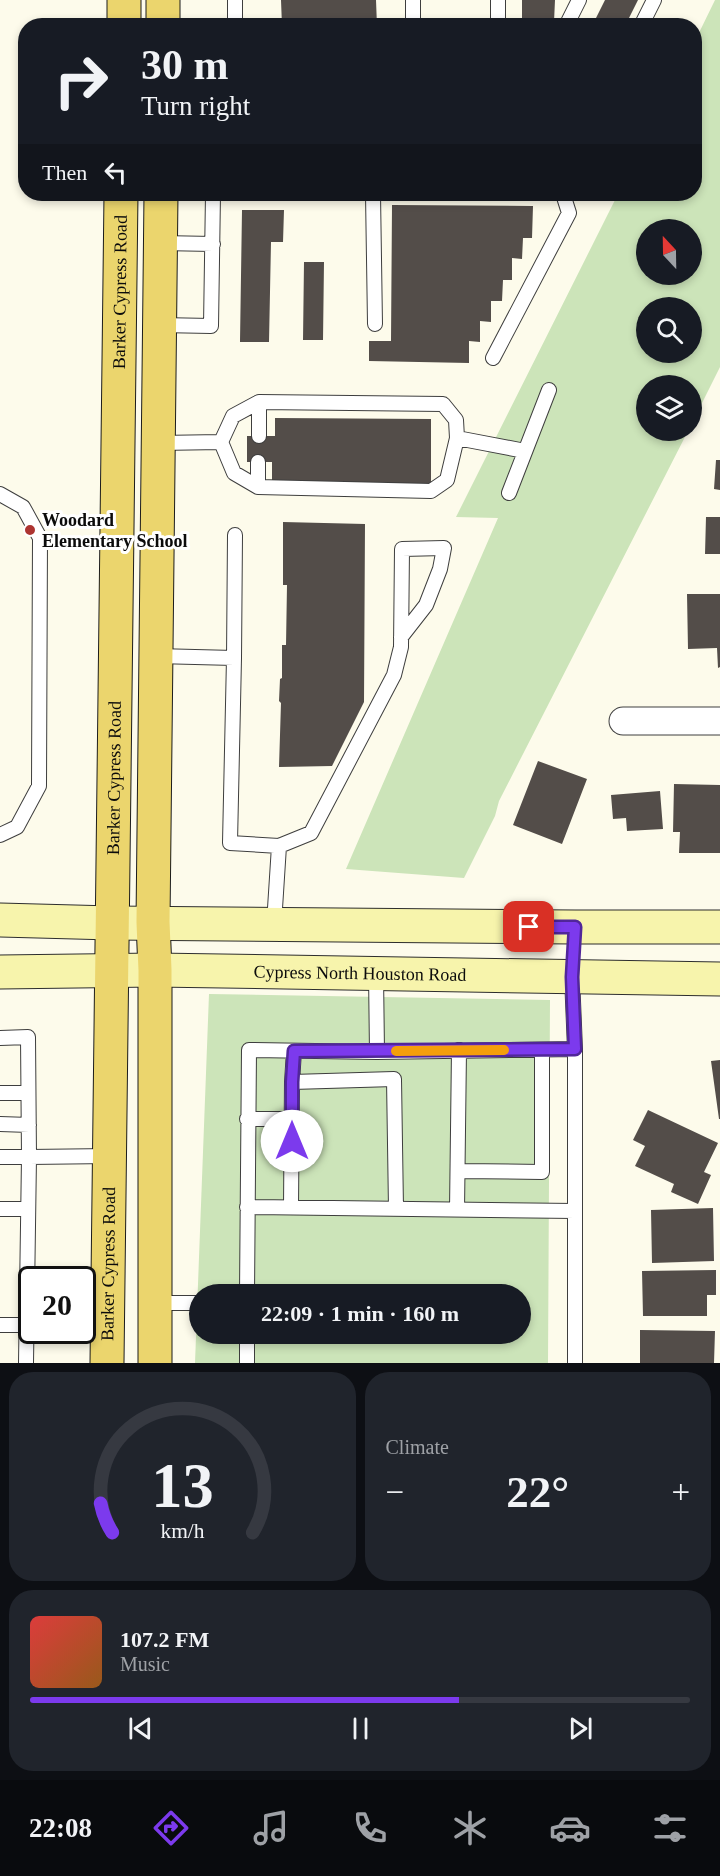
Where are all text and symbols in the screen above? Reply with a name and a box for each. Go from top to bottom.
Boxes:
icon: right [42,42,120,120]
text: 30 m [141,42,229,88]
text: Turn right [141,91,250,121]
icon: left [99,156,132,189]
text: Then [42,160,87,185]
street label: Barker Cypress Road [109,215,131,369]
north arrow [636,219,702,285]
map controls [636,219,702,441]
button: search [636,297,702,363]
button: layers [636,375,702,441]
place label: Woodard Elementary School [42,510,188,551]
marker: Woodard Elementary School [23,523,37,537]
street label: Barker Cypress Road [103,701,125,855]
pin [503,901,554,952]
icon: arrive [512,910,545,943]
street label: Cypress North Houston Road [254,962,466,985]
position arrow [260,1109,324,1173]
street label: Barker Cypress Road [97,1187,119,1341]
speed limit sign: 20 [18,1266,96,1344]
text: 22:09 · 1 min · 160 m [261,1301,459,1326]
text: Climate [386,1436,449,1458]
text: 13 [151,1451,213,1520]
text: 22° [506,1467,569,1517]
text: − [386,1474,404,1510]
text: + [671,1474,690,1510]
text: km/h [160,1520,205,1544]
text: 107.2 FM [120,1627,209,1652]
text: Music [120,1653,170,1675]
icon: previous [124,1712,157,1745]
icon: pause [344,1712,377,1745]
icon: next [564,1712,597,1745]
icon: directions [150,1807,192,1849]
icon: music [250,1807,292,1849]
icon: phone [349,1807,391,1849]
icon: climate [449,1807,491,1849]
icon: car [549,1807,591,1849]
icon: filters [649,1807,691,1849]
text: 22:08 [29,1813,92,1843]

